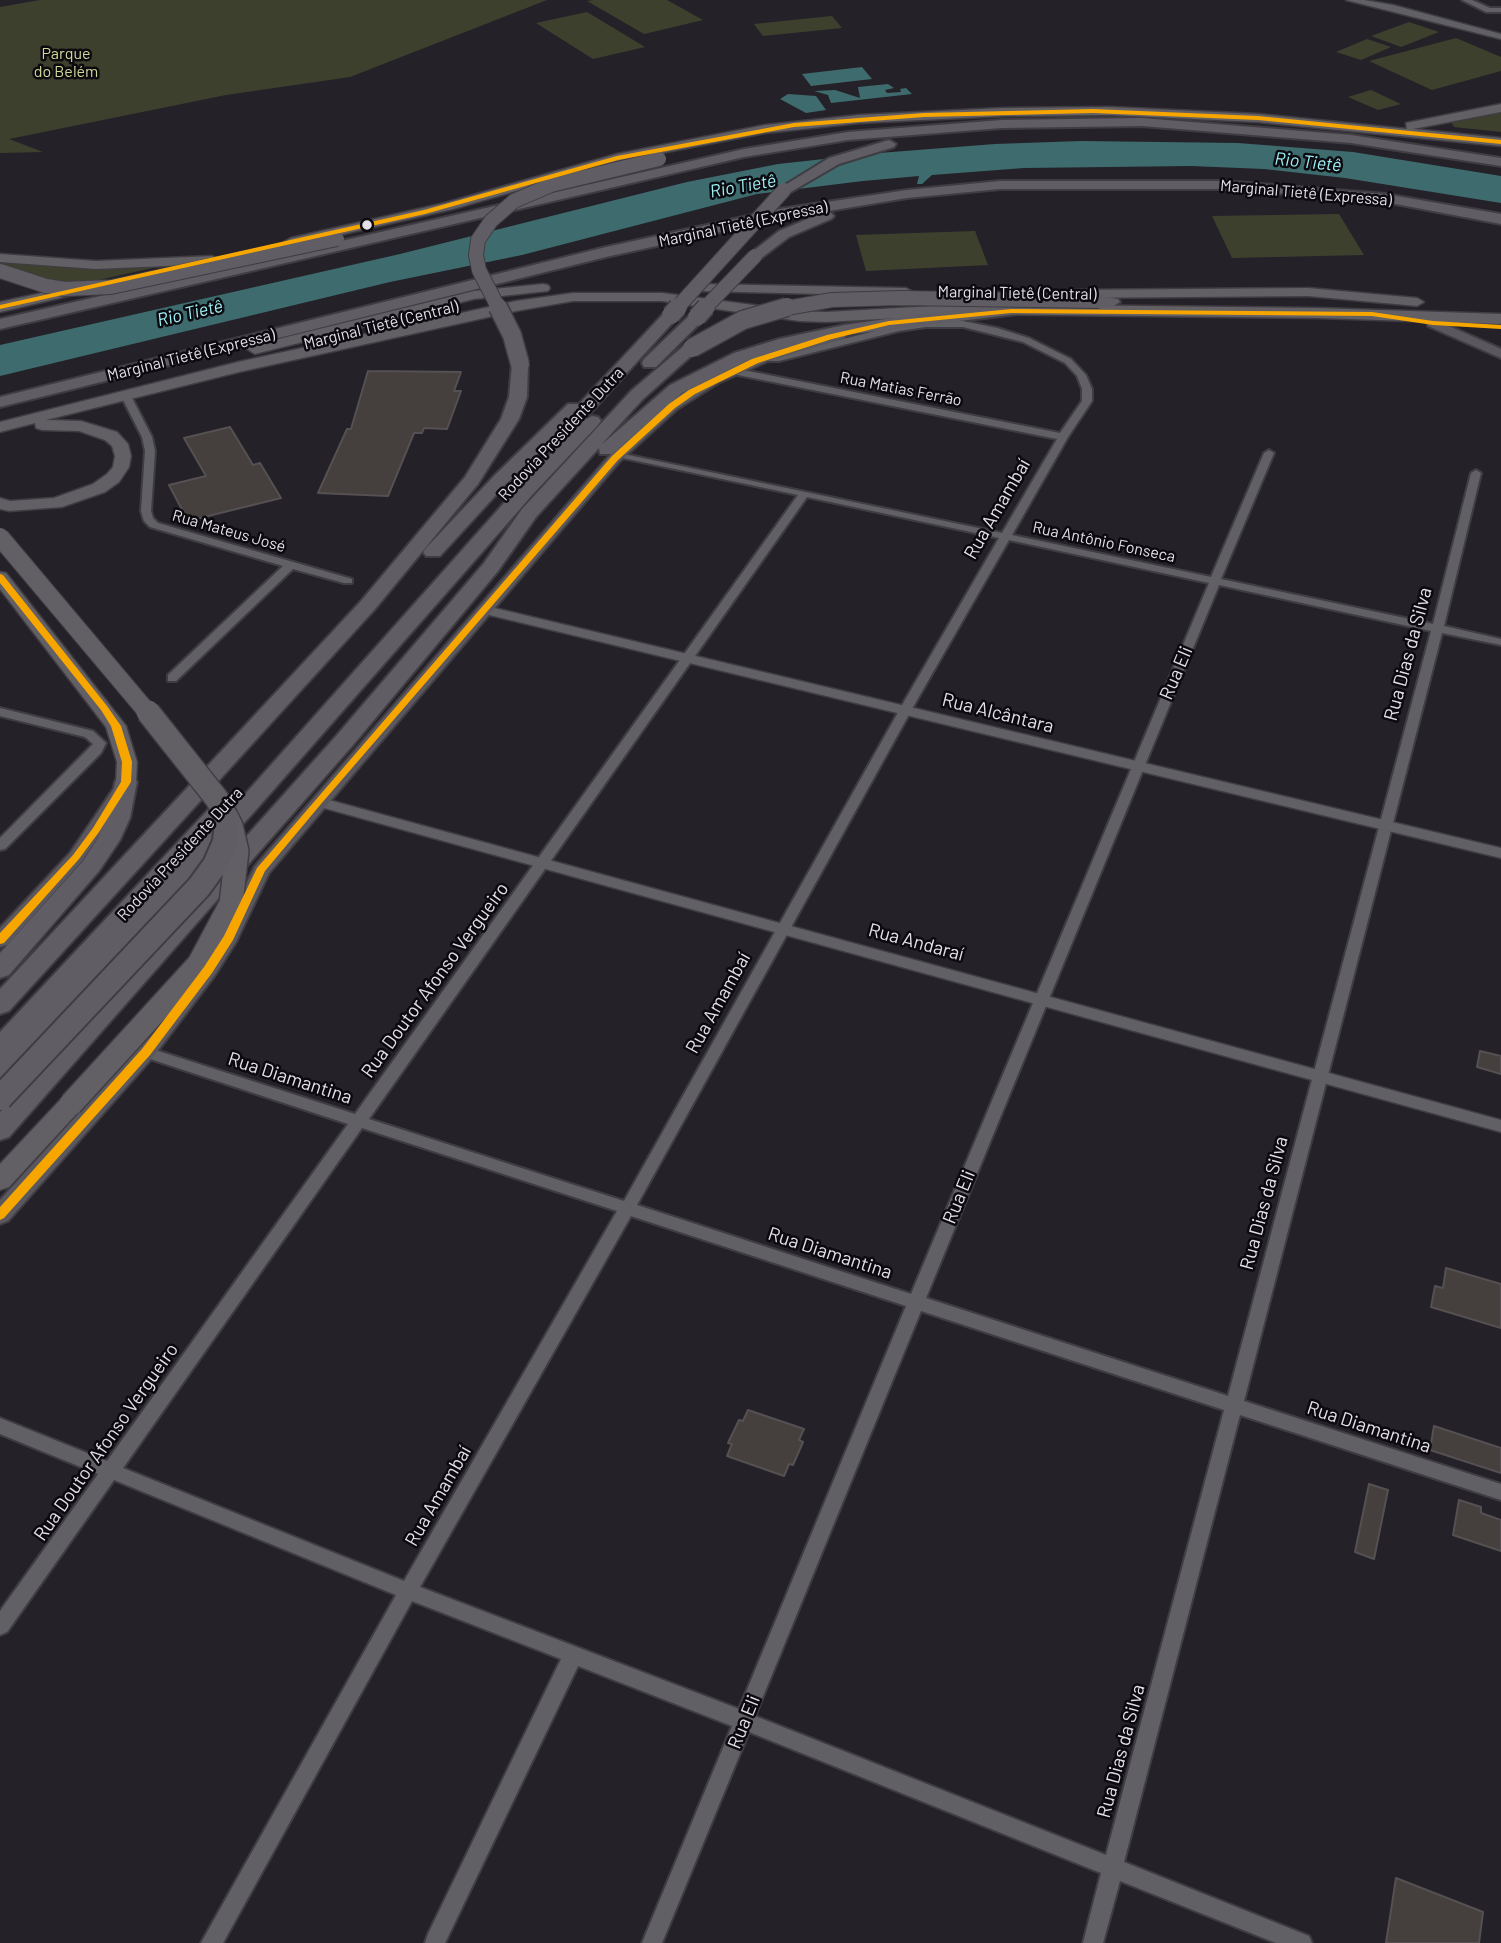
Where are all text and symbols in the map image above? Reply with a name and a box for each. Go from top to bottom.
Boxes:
park label: Parque do Belém [34,44,98,82]
water label: Rio Tietê [1274,148,1342,176]
water label: Rio Tietê [708,170,778,202]
street label: Marginal Tietê (Expressa) [1219,176,1393,210]
street label: Marginal Tietê (Expressa) [657,197,829,251]
unlabelled marker [360,218,374,232]
street label: Marginal Tietê (Central) [937,282,1097,304]
water label: Rio Tietê [155,295,225,331]
street label: Marginal Tietê (Central) [302,296,460,354]
street label: Marginal Tietê (Expressa) [105,325,277,385]
street label: Rodovia Presidente Dutra [494,363,628,505]
street label: Rua Matias Ferrão [838,368,964,410]
street label: Rua Amambaí [959,455,1035,563]
street label: Rua Mateus José [170,506,288,556]
street label: Rua Antônio Fonseca [1031,517,1177,567]
street label: Rua Dias da Silva [1379,585,1437,723]
street label: Rua Eli [1155,643,1197,703]
street label: Rua Alcântara [940,688,1056,738]
street label: Rodovia Presidente Dutra [113,783,247,925]
street label: Rua Doutor Afonso Vergueiro [356,878,514,1082]
street label: Rua Andaraí [866,918,966,966]
street label: Rua Amambaí [681,948,755,1058]
street label: Rua Diamantina [225,1047,355,1109]
street label: Rua Dias da Silva [1235,1134,1293,1272]
street label: Rua Eli [938,1167,980,1227]
street label: Rua Diamantina [765,1222,895,1284]
street label: Rua Doutor Afonso Vergueiro [29,1339,183,1545]
street label: Rua Diamantina [1304,1396,1434,1458]
street label: Rua Amambaí [400,1442,476,1550]
street label: Rua Dias da Silva [1092,1682,1150,1820]
street label: Rua Eli [723,1692,765,1752]

